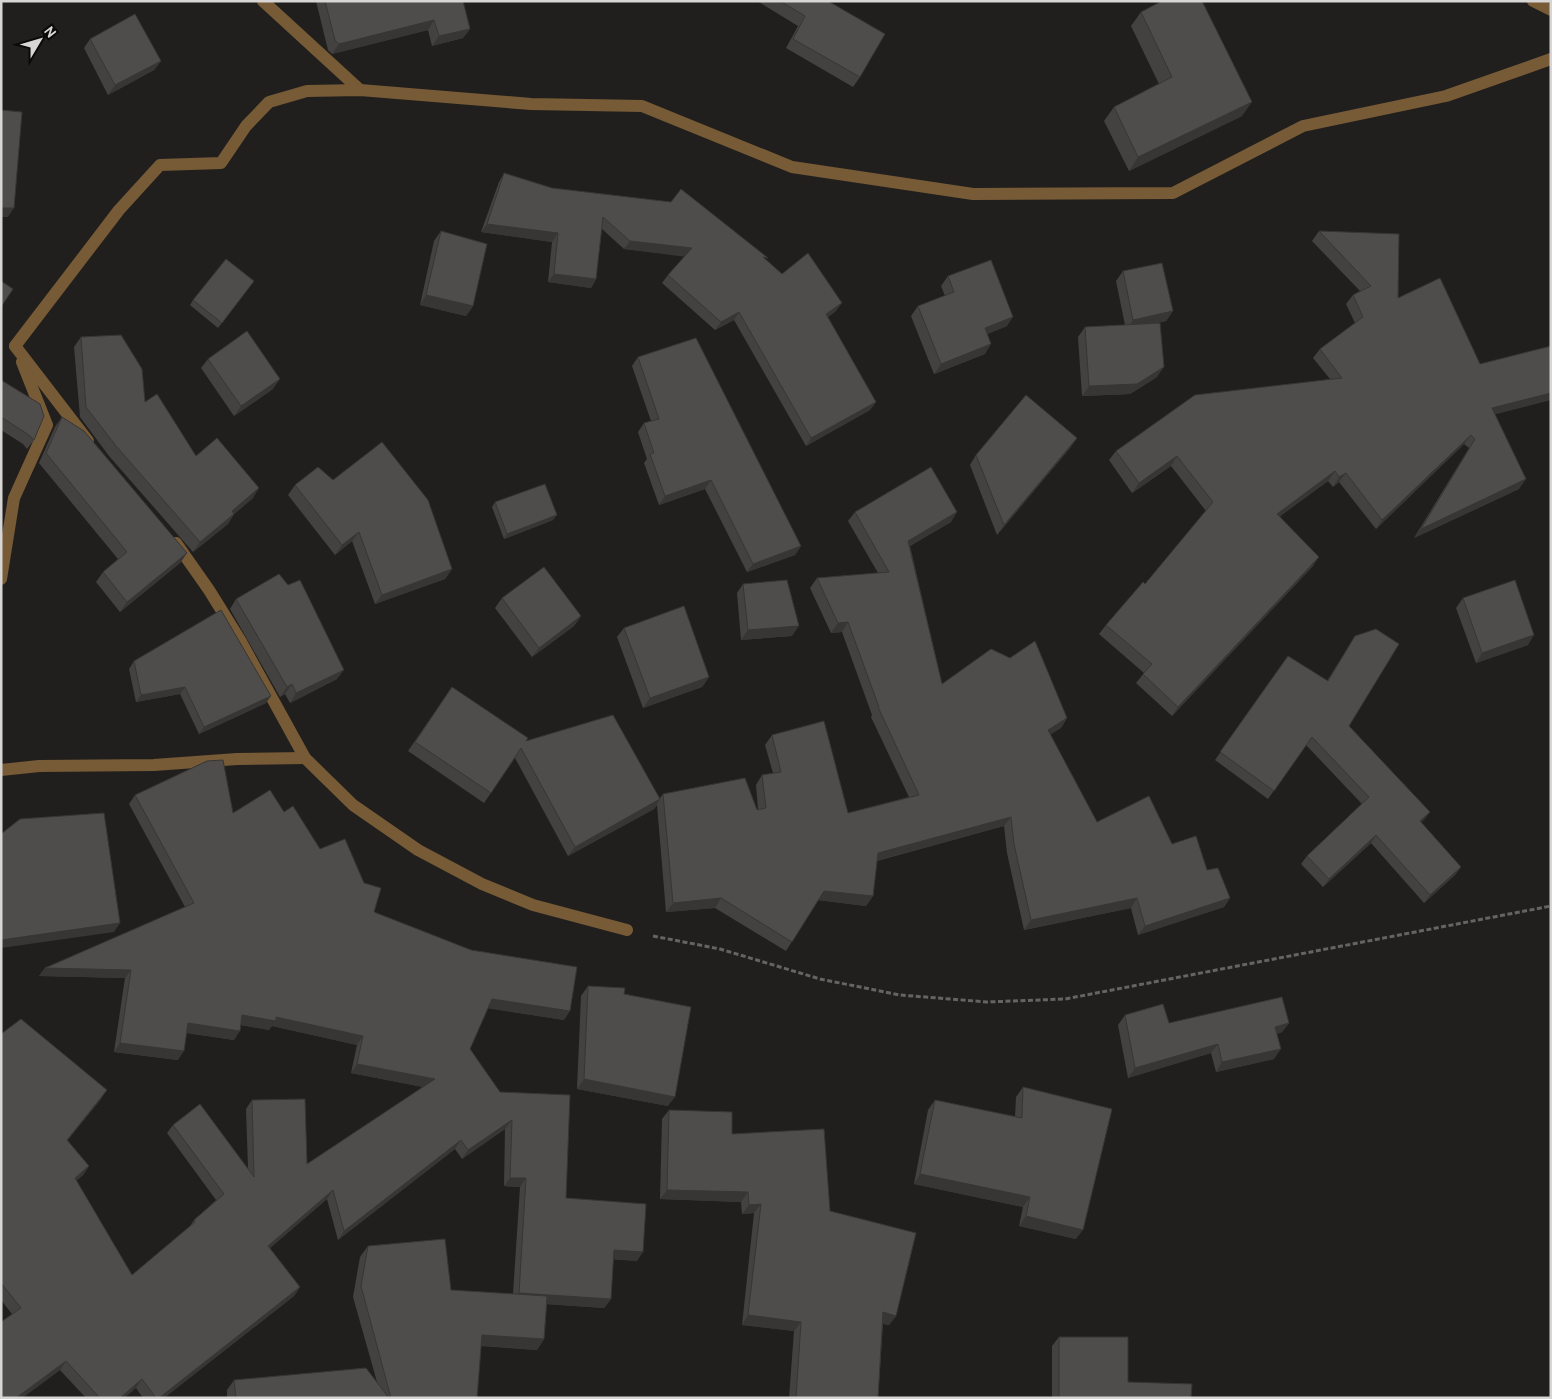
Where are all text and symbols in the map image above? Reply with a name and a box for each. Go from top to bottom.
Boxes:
north arrow [15,15,65,65]
text: N [39,24,59,42]

